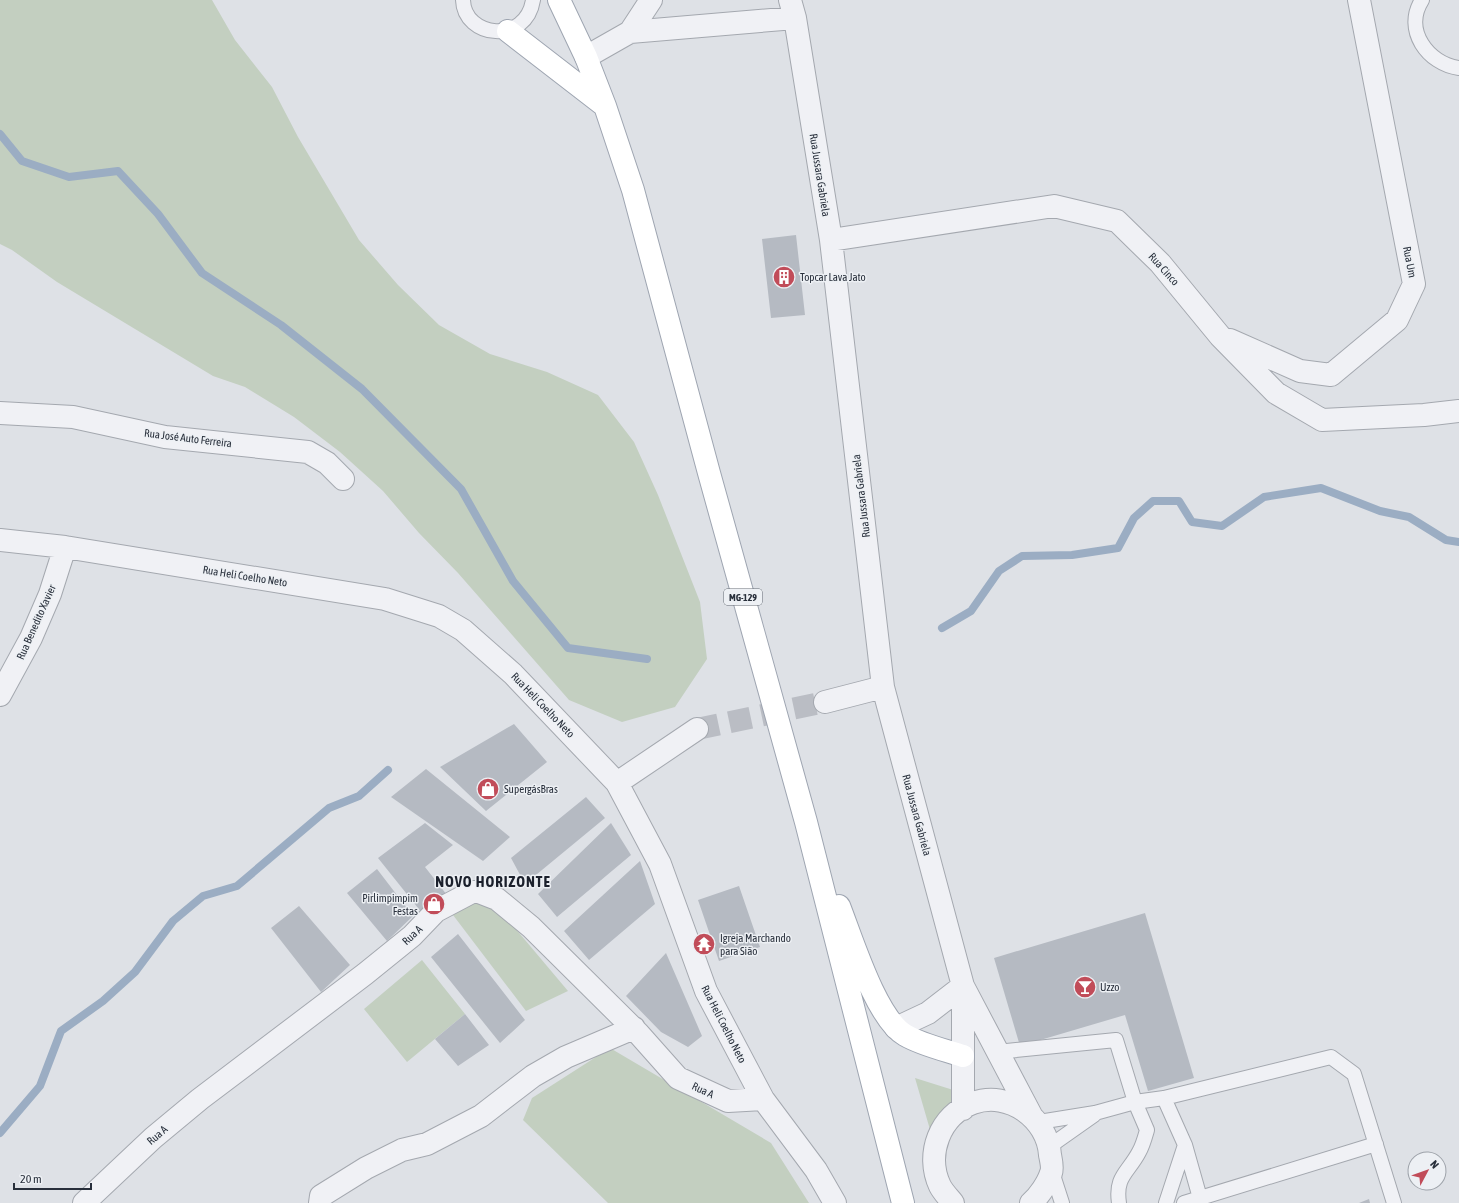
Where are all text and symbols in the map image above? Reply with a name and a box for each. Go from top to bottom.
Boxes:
street label: Rua Jussara Gabriela [808,133,832,217]
street label: Rua Um [1401,245,1419,279]
street label: Rua Cinco [1146,250,1182,288]
building icon: Topcar Lava Jato [771,264,797,290]
place label: Topcar Lava Jato [800,271,866,283]
street label: Rua José Auto Ferreira [143,427,233,449]
street label: Rua Jussara Gabriela [850,454,872,538]
street label: Rua Heli Coelho Neto [202,563,288,589]
street label: Rua Benedito Xavier [14,582,58,661]
road number: MG-129 [724,589,762,605]
street label: Rua Heli Coelho Neto [509,670,577,740]
street label: Rua Jussara Gabriela [900,773,934,857]
shop icon: SupergásBras [475,776,501,802]
place label: SupergásBras [504,783,558,795]
district label: NOVO HORIZONTE [435,873,551,890]
shop icon: Pirlimpimpim Festas [421,891,447,917]
place label: Pirlimpimpim Festas [362,892,418,917]
street label: Rua A [400,922,425,947]
temple icon: Igreja Marchando para Sião [691,931,717,957]
place label: Igreja Marchando para Sião [720,932,791,957]
bar icon: Uzzo [1072,974,1098,1000]
place label: Uzzo [1100,981,1119,993]
street label: Rua Heli Coelho Neto [699,983,749,1065]
street label: Rua A [690,1080,716,1101]
street label: Rua A [144,1123,170,1147]
north arrow [1407,1151,1447,1191]
text: N [1428,1158,1441,1171]
scale bar [14,1165,91,1191]
text: 20 m [20,1172,42,1186]

